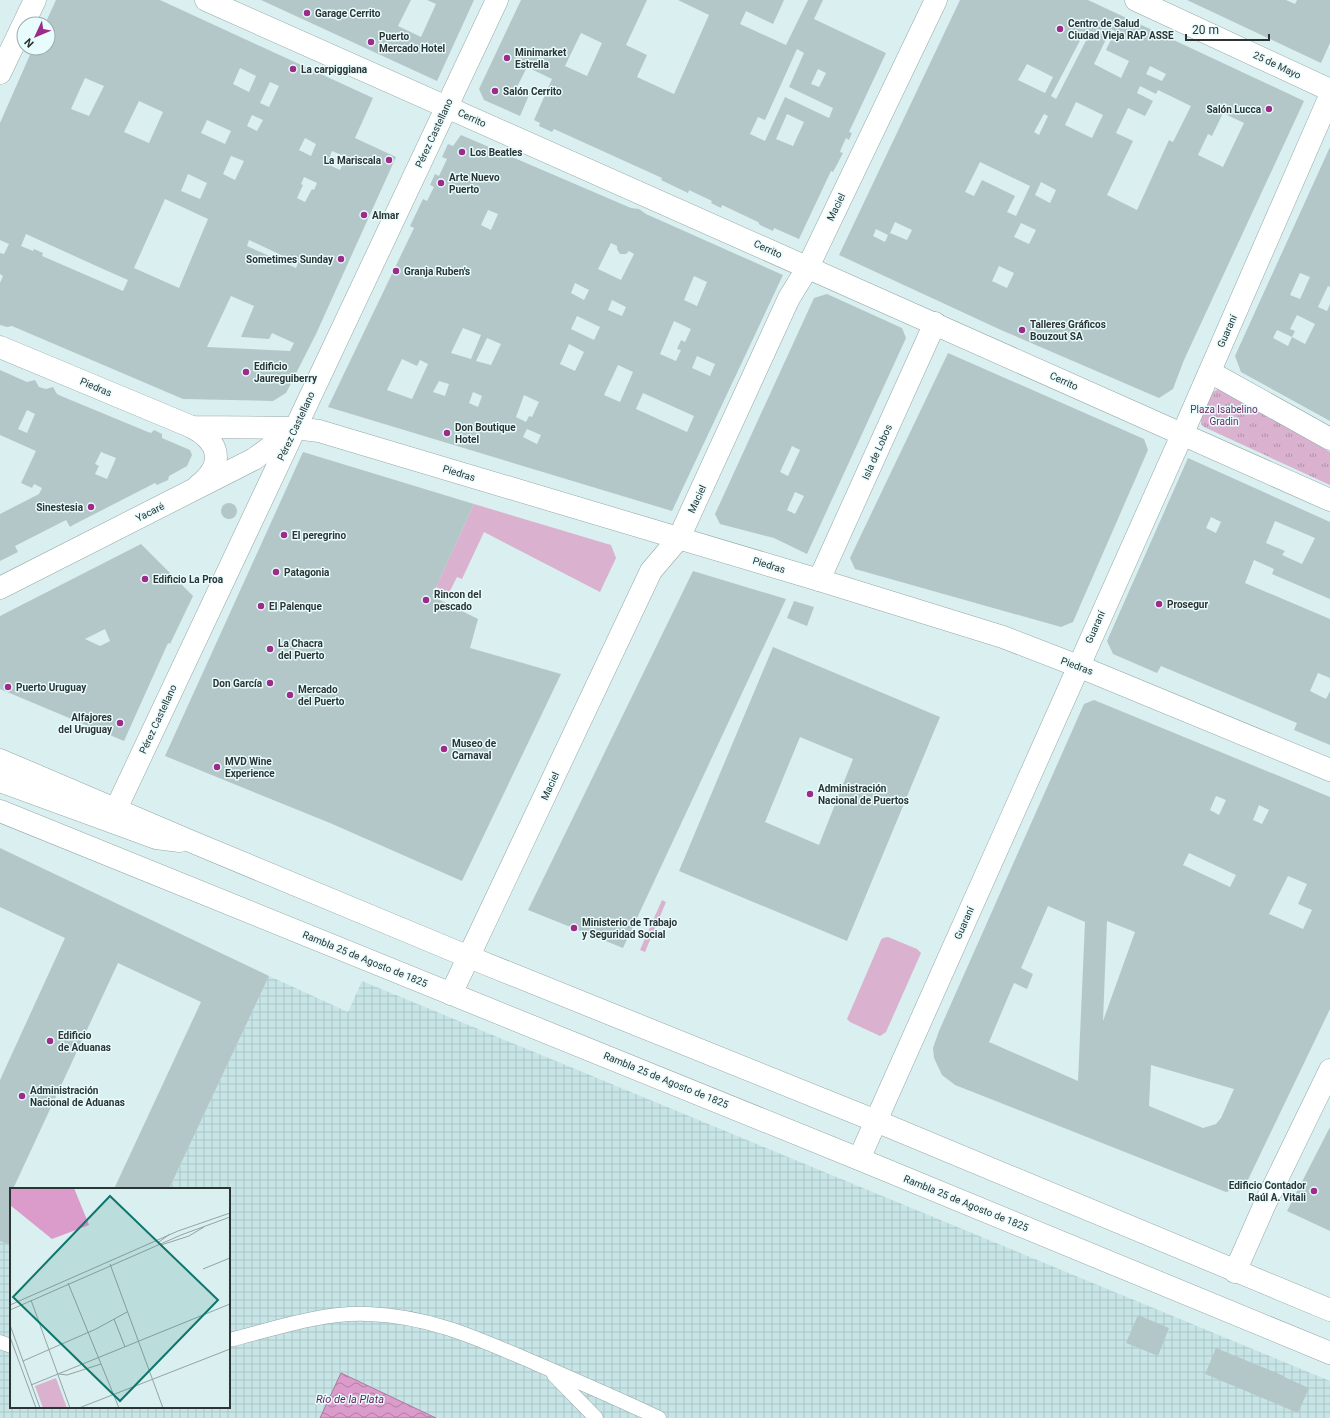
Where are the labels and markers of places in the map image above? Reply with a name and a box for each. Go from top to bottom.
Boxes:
marker: Garage Cerrito [302,8,312,18]
place label: Garage Cerrito [315,8,381,19]
place label: Centro de Salud Ciudad Vieja RAP ASSE [1068,18,1174,41]
marker: Centro de Salud Ciudad Vieja RAP ASSE [1055,24,1065,34]
place label: Puerto Mercado Hotel [379,31,446,54]
marker: Puerto Mercado Hotel [366,37,376,47]
place label: Minimarket Estrella [515,47,567,70]
marker: Minimarket Estrella [502,53,512,63]
marker: La carpiggiana [288,64,298,74]
place label: La carpiggiana [301,64,368,75]
marker: Salón Cerrito [490,86,500,96]
place label: Salón Cerrito [503,86,562,97]
place label: Salón Lucca [1206,104,1262,115]
marker: Salón Lucca [1264,104,1274,114]
marker: Los Beatles [457,147,467,157]
place label: Los Beatles [470,147,522,158]
place label: La Mariscala [324,155,382,166]
marker: La Mariscala [384,155,394,165]
place label: Arte Nuevo Puerto [449,172,500,195]
marker: Arte Nuevo Puerto [436,178,446,188]
marker: Almar [359,210,369,220]
place label: Almar [372,210,399,221]
place label: Sometimes Sunday [246,254,334,265]
marker: Sometimes Sunday [336,254,346,264]
marker: Granja Ruben's [391,266,401,276]
place label: Granja Ruben's [404,266,470,277]
place label: Talleres Gráficos Bouzout SA [1030,319,1106,342]
marker: Talleres Gráficos Bouzout SA [1017,325,1027,335]
place label: Edificio Jaureguiberry [254,361,318,384]
marker: Edificio Jaureguiberry [241,367,251,377]
place label: Don Boutique Hotel [455,422,516,445]
marker: Don Boutique Hotel [442,428,452,438]
place label: Sinestesia [36,502,84,513]
marker: Sinestesia [86,502,96,512]
marker: El peregrino [279,530,289,540]
place label: El peregrino [292,530,346,541]
marker: Patagonia [271,567,281,577]
place label: Patagonia [284,567,330,578]
marker: Edificio La Proa [140,574,150,584]
place label: Edificio La Proa [153,574,224,585]
place label: Rincon del pescado [434,589,482,612]
marker: Rincon del pescado [421,595,431,605]
marker: Prosegur [1154,599,1164,609]
place label: Prosegur [1167,599,1208,610]
marker: El Palenque [256,601,266,611]
place label: El Palenque [269,601,322,612]
place label: La Chacra del Puerto [278,638,325,661]
marker: La Chacra del Puerto [265,644,275,654]
place label: Don García [213,678,263,689]
marker: Don García [265,678,275,688]
marker: Puerto Uruguay [3,682,13,692]
place label: Puerto Uruguay [16,682,87,693]
place label: Mercado del Puerto [298,684,345,707]
marker: Mercado del Puerto [285,690,295,700]
place label: Alfajores del Uruguay [58,712,113,735]
marker: Alfajores del Uruguay [115,718,125,728]
place label: Museo de Carnaval [452,738,497,761]
marker: Museo de Carnaval [439,744,449,754]
place label: MVD Wine Experience [225,756,275,779]
marker: MVD Wine Experience [212,762,222,772]
place label: Administración Nacional de Puertos [818,783,909,806]
marker: Administración Nacional de Puertos [805,789,815,799]
place label: Ministerio de Trabajo y Seguridad Social [582,917,678,940]
marker: Ministerio de Trabajo y Seguridad Social [569,923,579,933]
place label: Edificio de Aduanas [58,1030,111,1053]
marker: Edificio de Aduanas [45,1036,55,1046]
place label: Administración Nacional de Aduanas [30,1085,125,1108]
marker: Administración Nacional de Aduanas [17,1091,27,1101]
place label: Edificio Contador Raúl A. Vitali [1229,1180,1306,1203]
marker: Edificio Contador Raúl A. Vitali [1309,1186,1319,1196]

